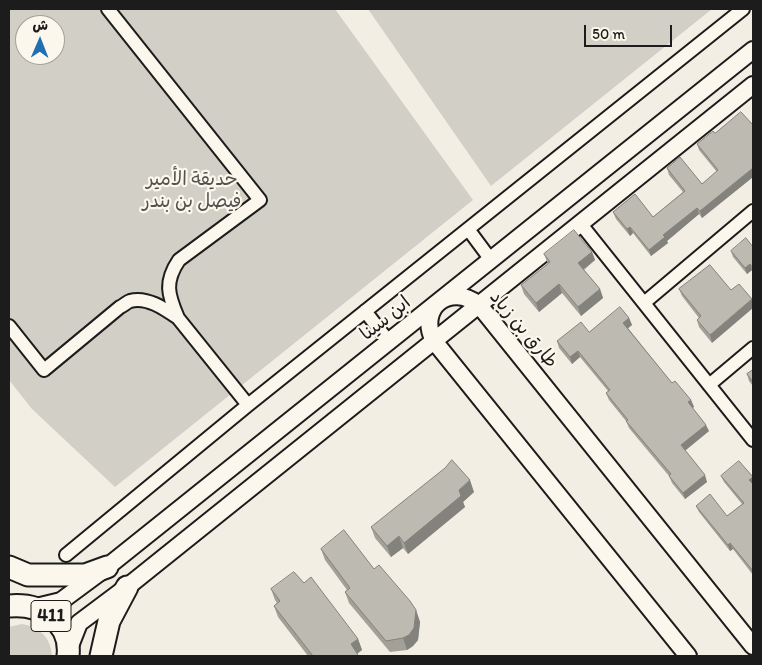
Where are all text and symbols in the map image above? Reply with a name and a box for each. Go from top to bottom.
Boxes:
north arrow [15,15,65,65]
scale bar [587,15,674,47]
text: ش [32,17,48,34]
text: 50 m [592,25,625,43]
park label: حديقة الأمير فيصل بن بندر [143,169,241,213]
street label: طارق بن زياد [484,287,562,373]
street label: ابن سينا [356,292,416,346]
road number: 411 [31,600,71,632]

